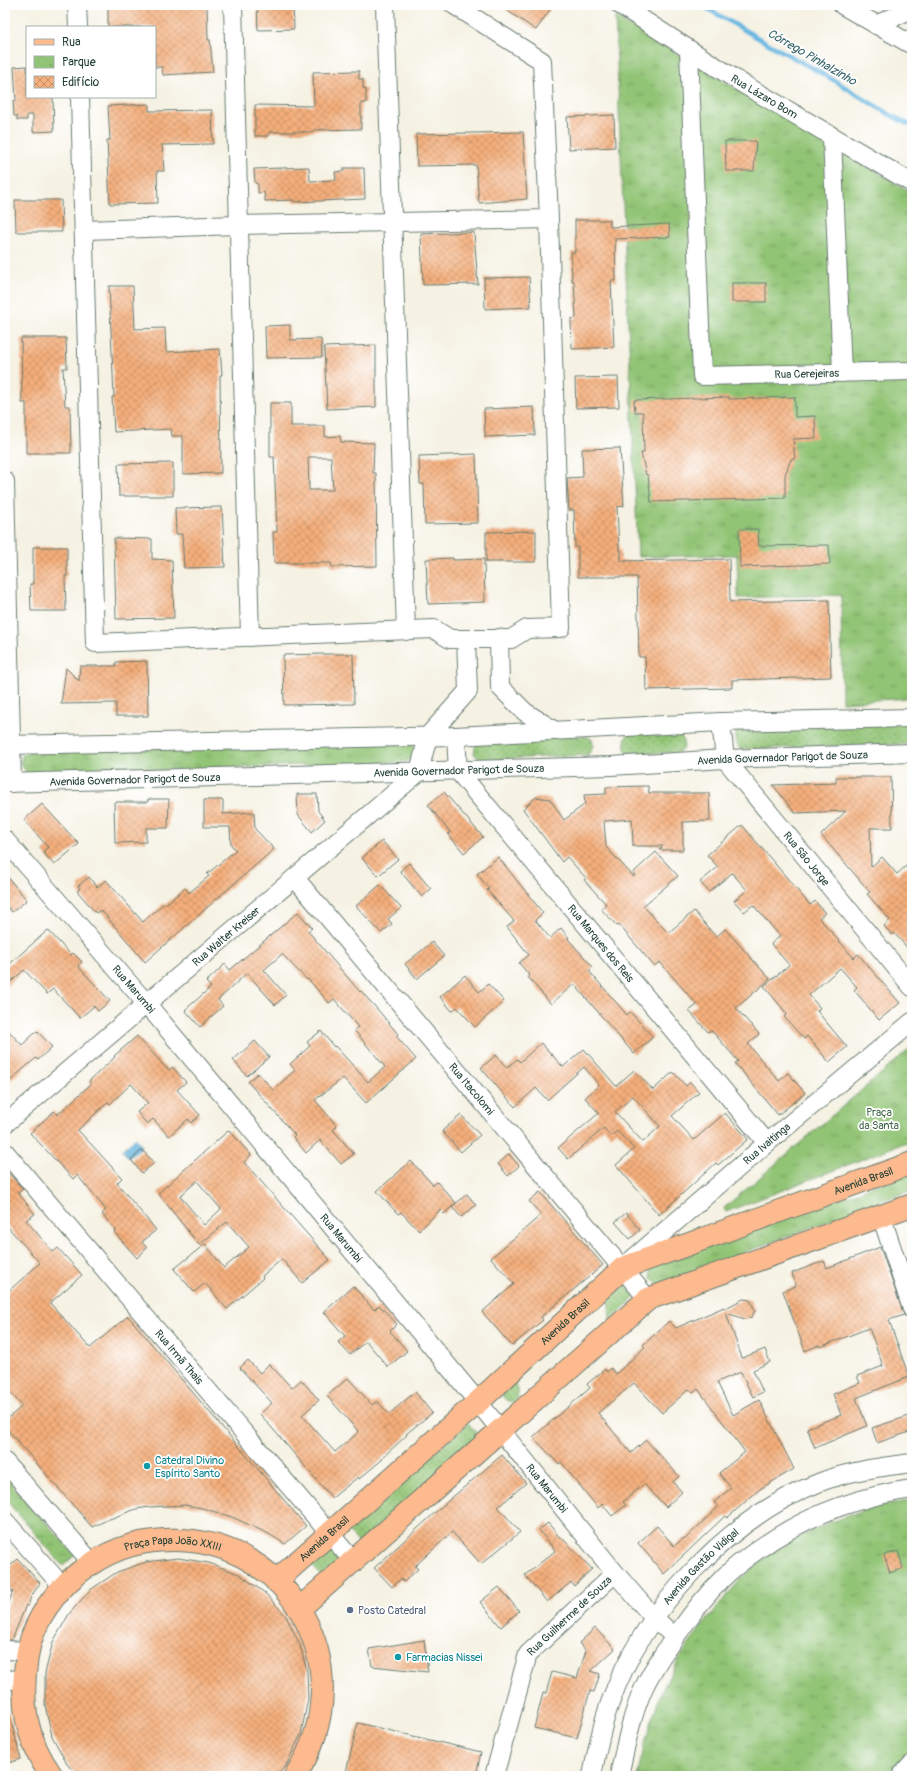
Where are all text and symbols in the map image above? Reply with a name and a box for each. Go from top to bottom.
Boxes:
legend [26,26,156,98]
water label: Córrego Pinhalzinho [765,26,860,90]
text: Rua [62,35,81,50]
text: Parque [62,55,96,70]
street label: Rua Lázaro Bom [728,72,800,122]
text: Edifício [62,75,100,90]
street label: Rua Cerejeiras [774,367,839,381]
street label: Avenida Governador Parigot de Souza [697,748,868,768]
street label: Avenida Governador Parigot de Souza [373,762,545,780]
street label: Avenida Governador Parigot de Souza [49,771,221,789]
street label: Rua São Jorge [780,829,833,889]
street label: Rua Marques dos Reis [565,902,637,985]
street label: Rua Walter Kreiser [190,904,263,969]
street label: Rua Marumbi [109,963,158,1016]
street label: Rua Itacolomi [446,1061,497,1118]
park label: Praça da Santa [859,1106,899,1132]
street label: Rua Ivaitinga [741,1120,793,1168]
street label: Avenida Brasil [832,1164,895,1198]
street label: Rua Marumbi [317,1211,365,1265]
street label: Avenida Brasil [538,1296,592,1348]
street label: Rua Irmã Thais [152,1327,206,1387]
place label: Catedral Divino Espírito Santo [155,1454,224,1480]
marker: Catedral Divino Espírito Santo [142,1461,152,1471]
street label: Rua Marumbi [523,1461,570,1516]
street label: Avenida Brasil [297,1513,352,1565]
street label: Avenida Gastão Vidigal [660,1526,742,1608]
street label: Praça Papa João XXIII [123,1534,223,1554]
street label: Rua Guilherme de Souza [524,1573,615,1659]
place label: Posto Catedral [358,1604,426,1617]
marker: Posto Catedral [345,1605,355,1615]
place label: Farmacias Nissei [406,1651,483,1664]
marker: Farmacias Nissei [393,1652,403,1662]

